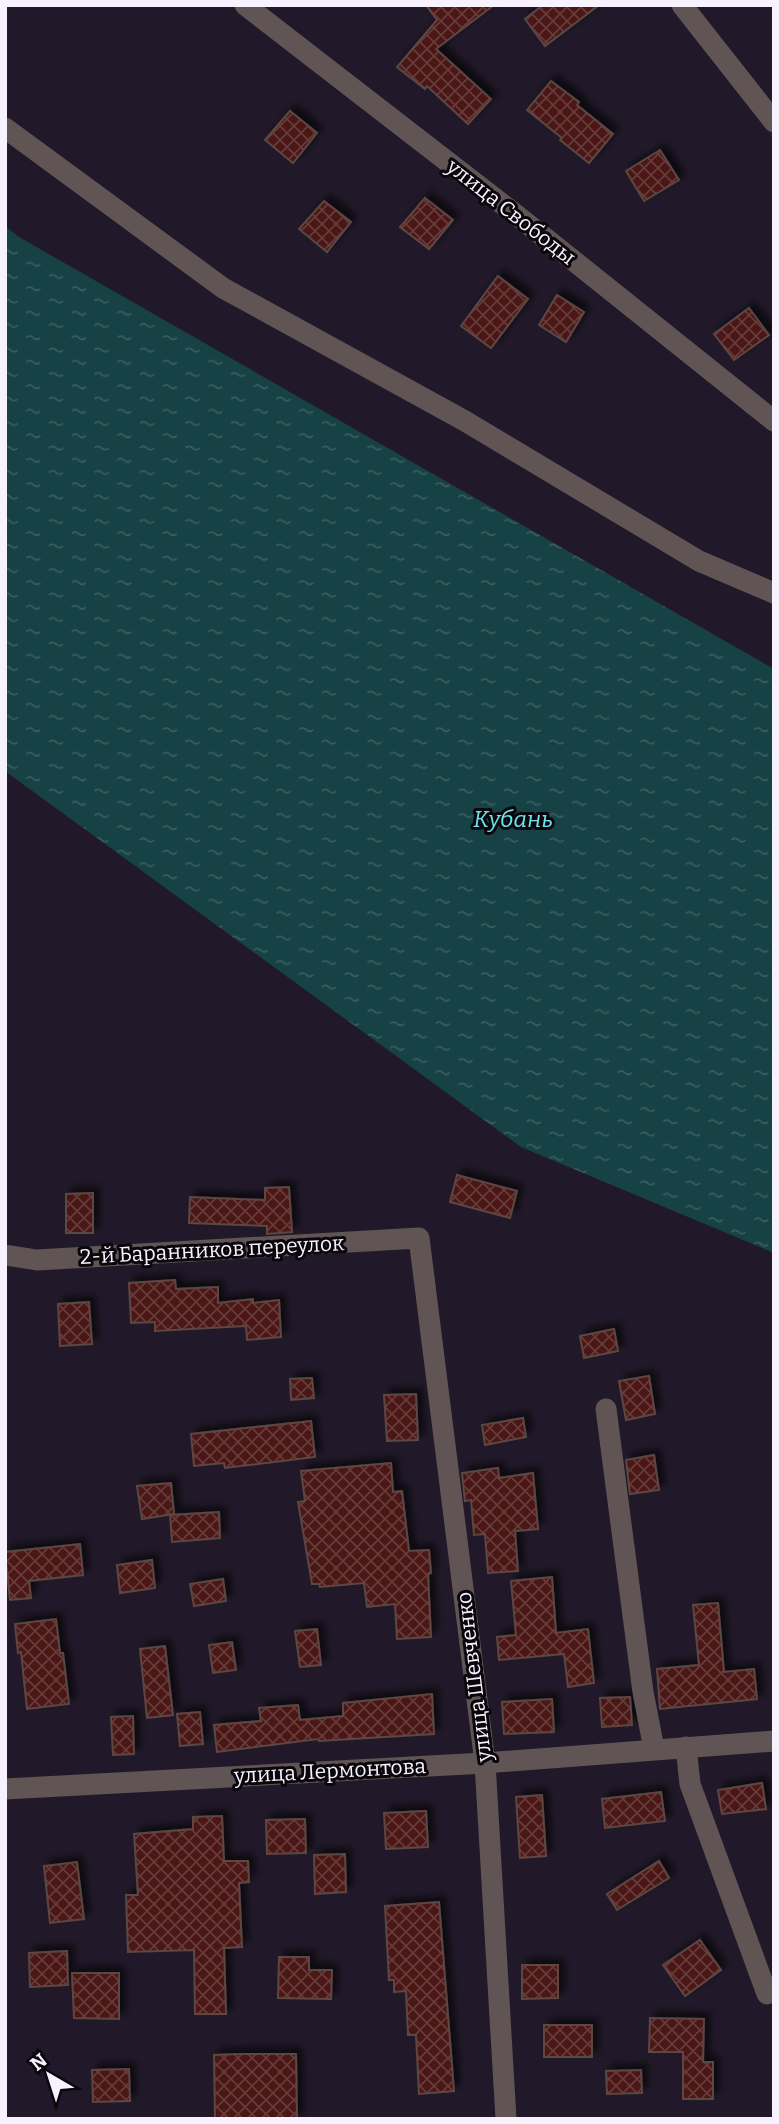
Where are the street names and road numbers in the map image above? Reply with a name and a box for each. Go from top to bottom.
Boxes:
street label: улица Свободы [441,153,581,270]
street label: 2-й Баранников переулок [79,1230,345,1270]
street label: улица Шевченко [451,1590,497,1765]
street label: улица Лермонтова [232,1753,427,1789]

